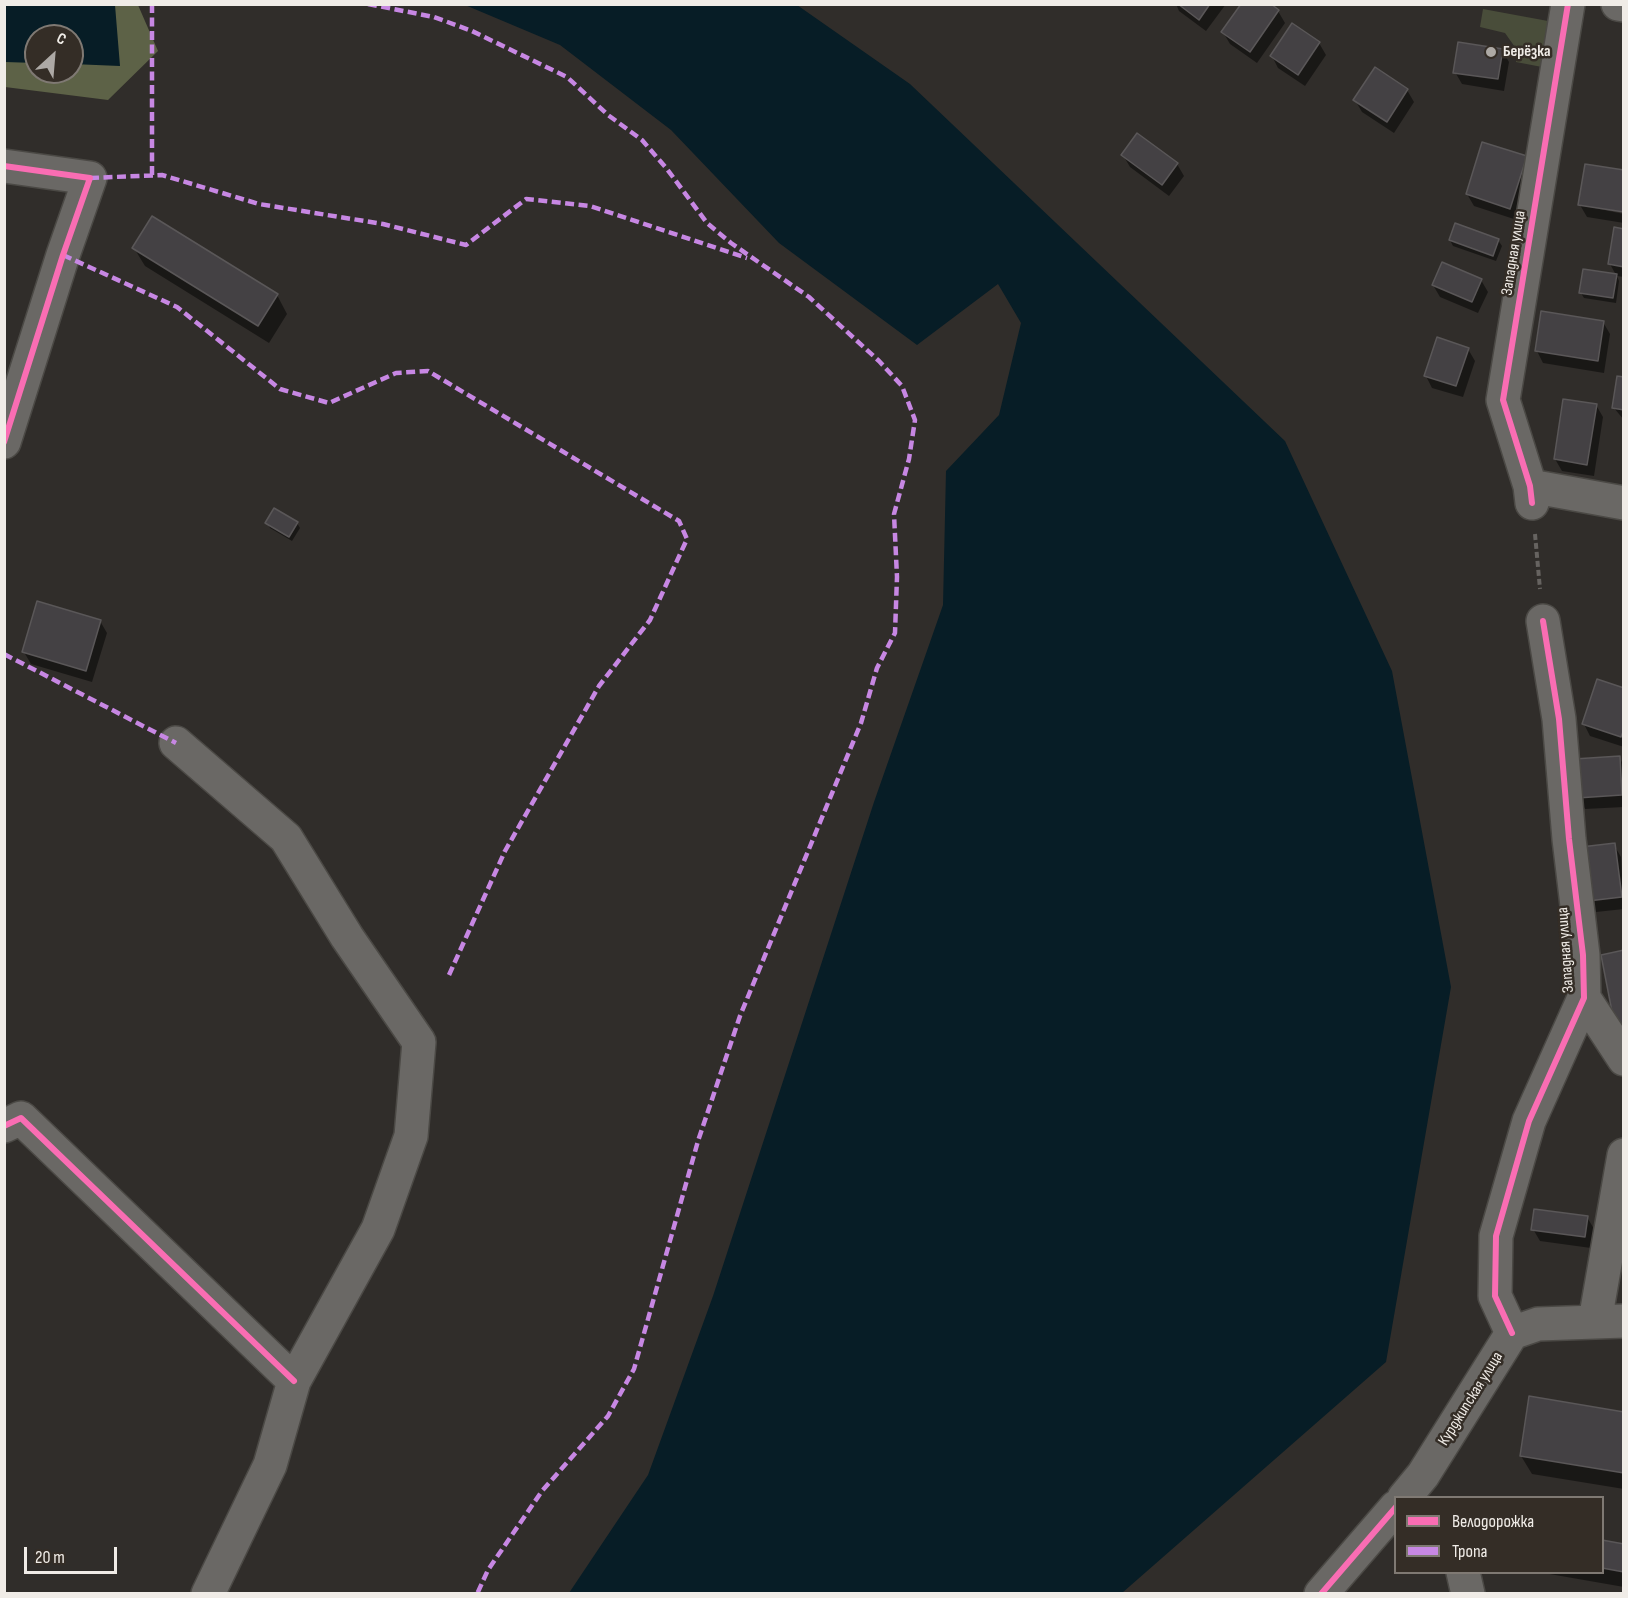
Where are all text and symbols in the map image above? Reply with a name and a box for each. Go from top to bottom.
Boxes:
north arrow [24,24,84,84]
text: С [53,29,69,50]
place label: Берёзка [1503,42,1550,62]
marker: Берёзка [1484,45,1498,59]
street label: Западная улица [1498,209,1530,297]
street label: Западная улица [1553,907,1579,993]
street label: Курджипская улица [1434,1349,1508,1449]
legend [1394,1496,1604,1574]
text: Велодорожка [1452,1511,1534,1532]
scale bar [27,1535,120,1573]
text: Тропа [1452,1541,1488,1562]
text: 20 m [35,1547,65,1568]

